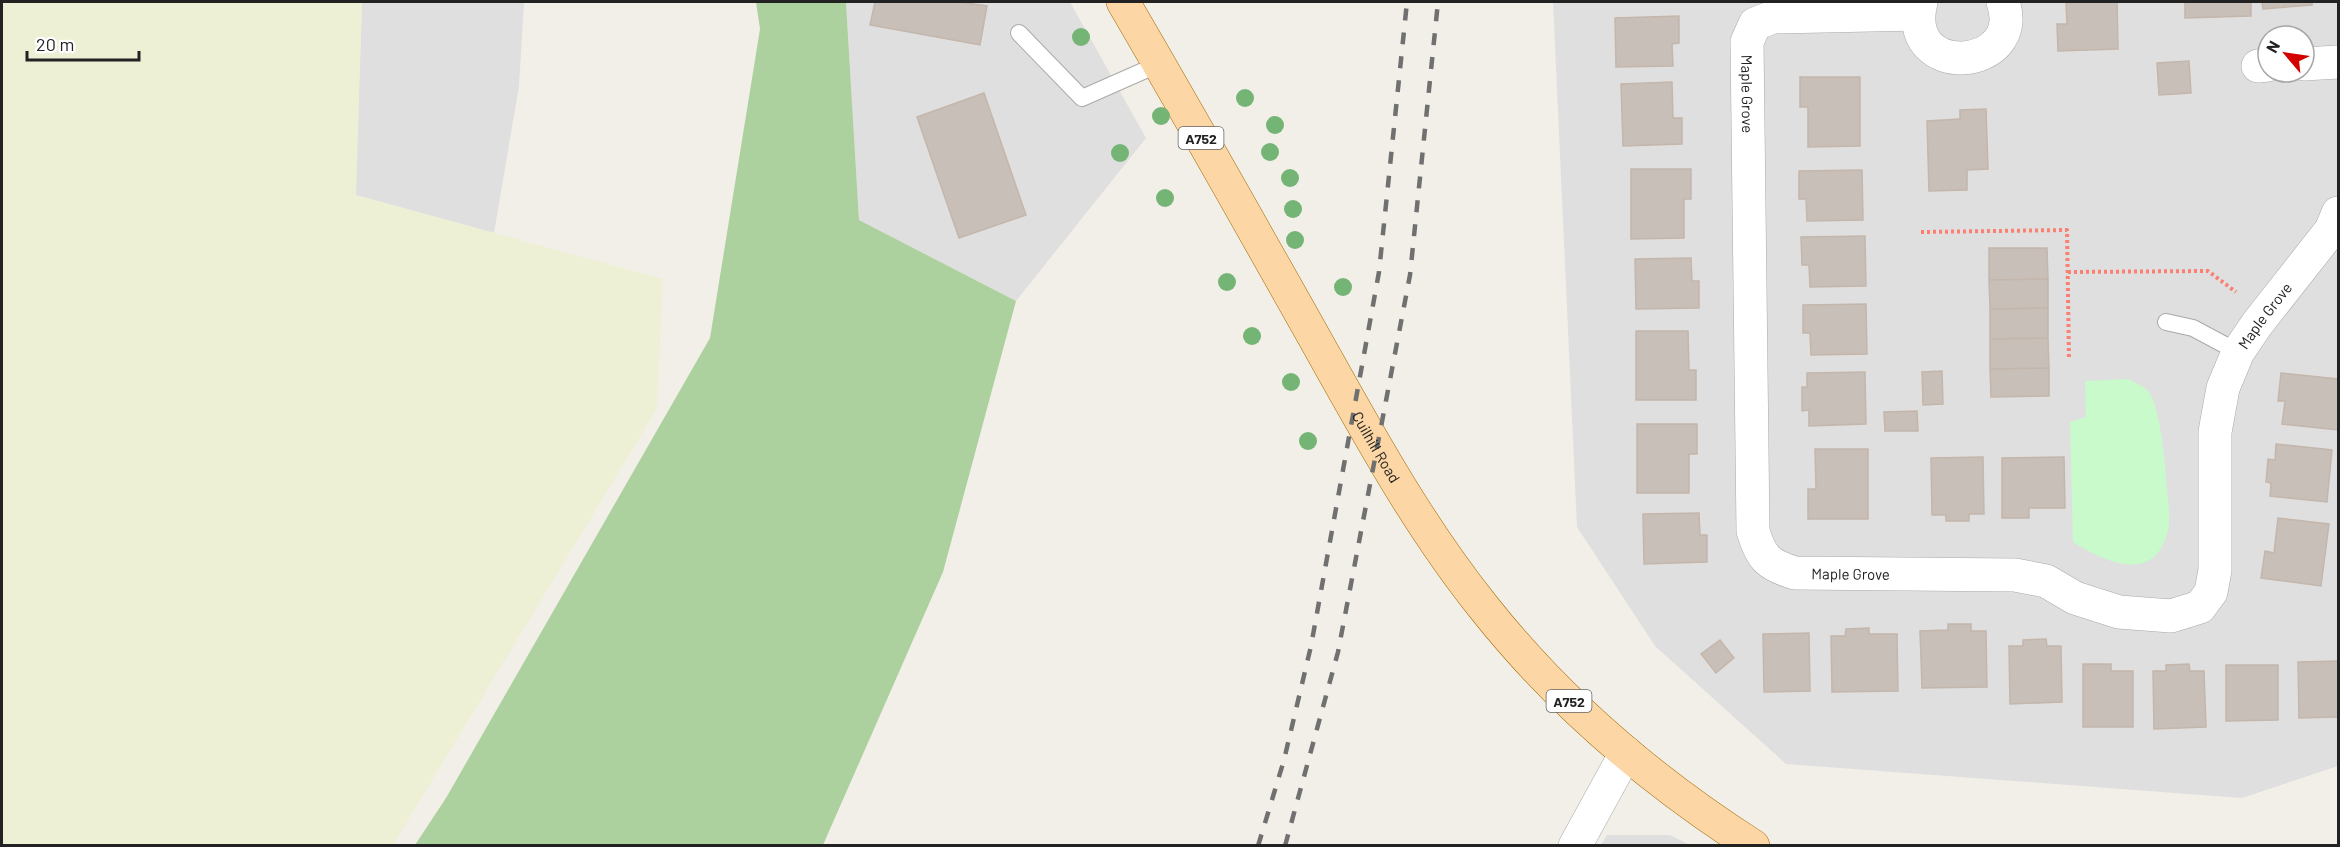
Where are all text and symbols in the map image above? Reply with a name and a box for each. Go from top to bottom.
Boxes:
scale bar [27,24,140,62]
north arrow [2256,24,2316,84]
text: 20 m [36,33,74,55]
text: N [2262,37,2283,56]
street label: Maple Grove [1738,55,1757,133]
road number: A752 [1178,127,1224,149]
street label: Maple Grove [2234,279,2295,352]
street label: Cuilhill Road [1349,408,1404,486]
street label: Maple Grove [1811,564,1890,583]
road number: A752 [1546,690,1592,712]

